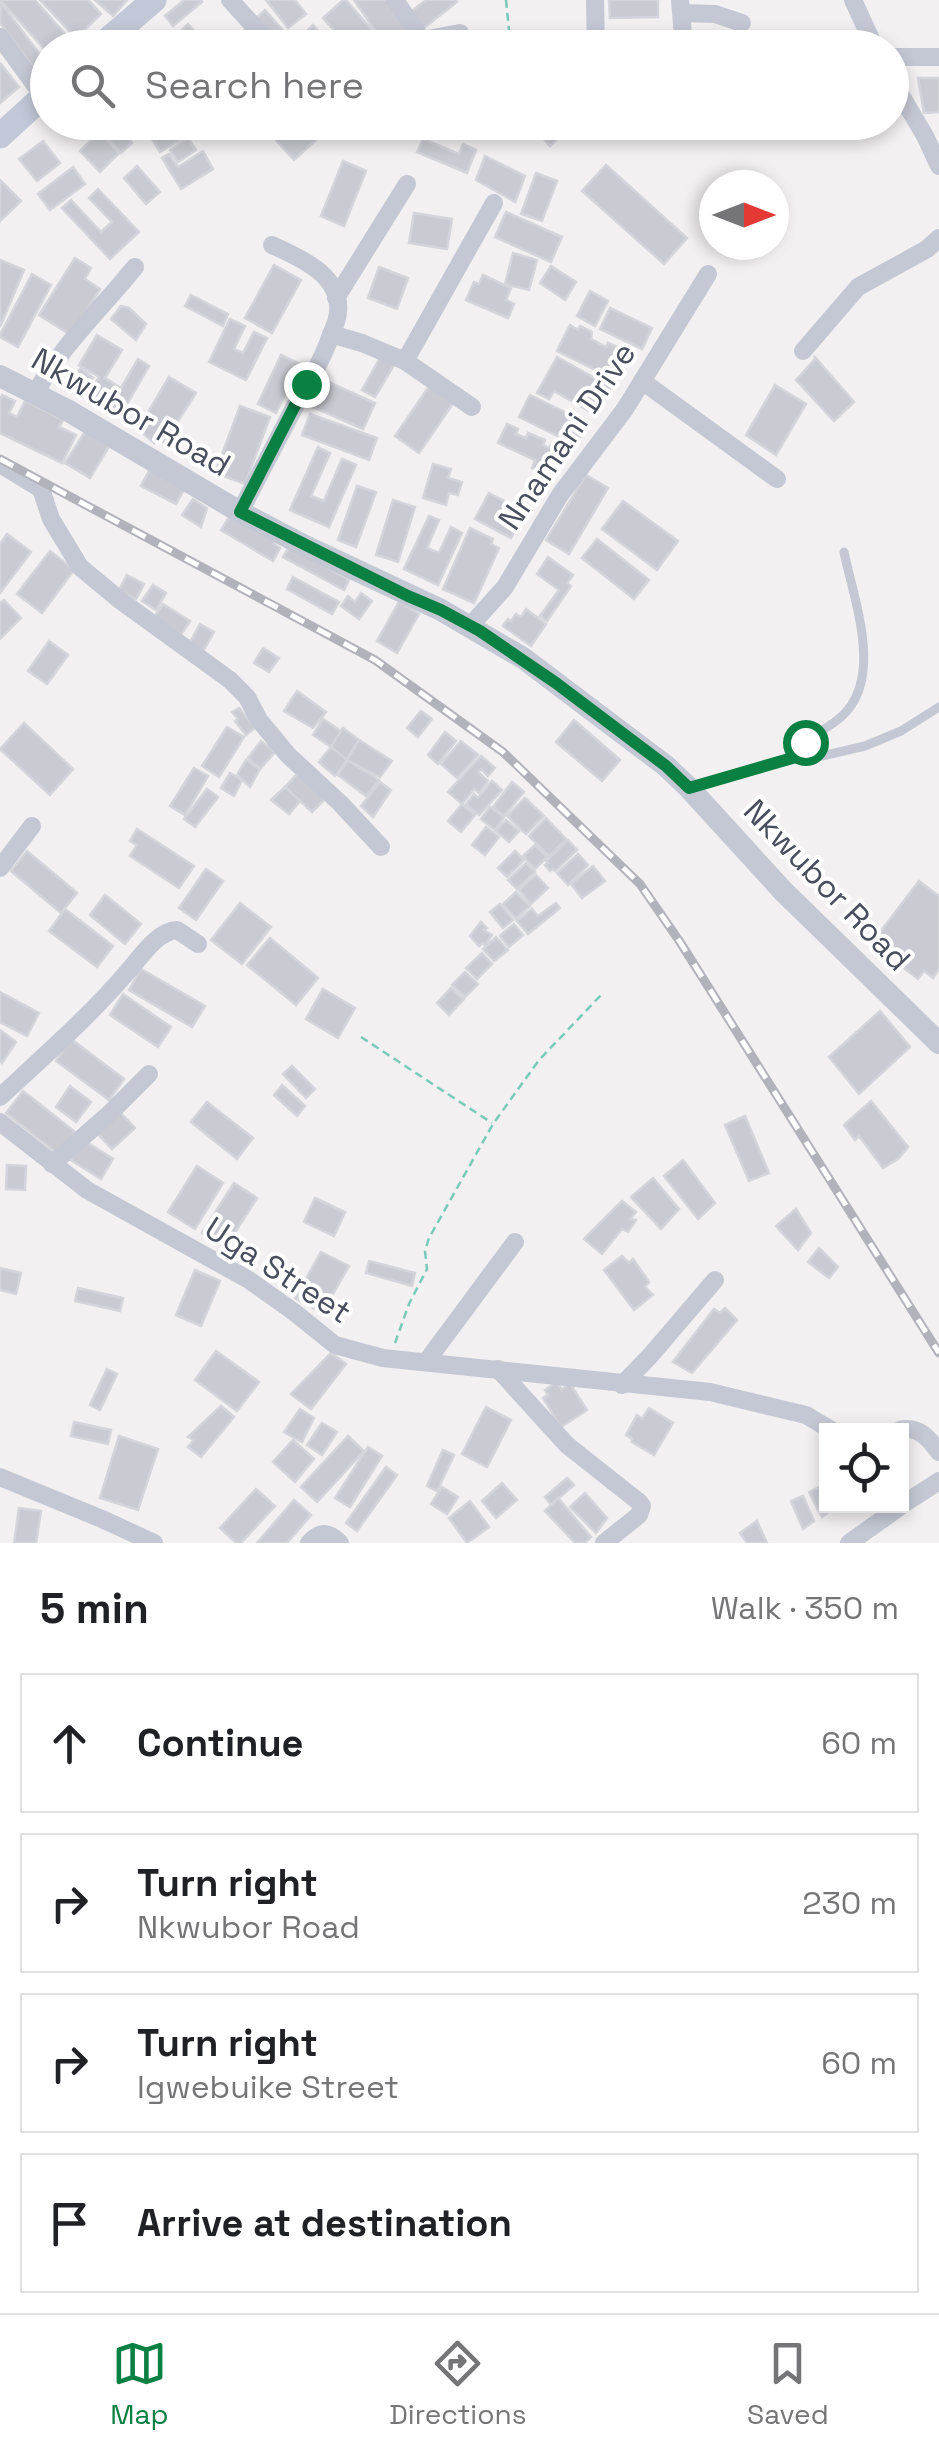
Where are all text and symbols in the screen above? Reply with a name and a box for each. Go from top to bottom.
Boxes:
search box [30,30,909,140]
icon: search [65,58,120,113]
text: Search here [145,61,364,109]
north arrow [699,170,789,260]
street label: Nnamani Drive [490,335,644,537]
street label: Nkwubor Road [24,339,238,485]
route end [284,362,330,408]
route start [783,720,829,766]
street label: Nkwubor Road [735,791,919,979]
street label: Uga Street [197,1208,359,1332]
map controls [819,1423,909,1513]
button: locate [819,1423,909,1513]
text: 5 min [40,1582,149,1635]
text: Walk · 350 m [711,1588,899,1628]
icon: ahead [42,1716,97,1771]
text: Continue [137,1719,303,1767]
text: 60 m [821,1723,897,1763]
text: Turn right [137,1859,318,1907]
icon: right [42,1876,97,1931]
text: 230 m [802,1883,897,1923]
text: Nkwubor Road [137,1907,360,1947]
text: Turn right [137,2019,318,2067]
icon: right [42,2036,97,2091]
text: 60 m [821,2043,897,2083]
text: Igwebuike Street [137,2067,399,2107]
icon: arrive [42,2196,97,2251]
text: Arrive at destination [137,2199,512,2247]
tab: Map [110,2336,169,2432]
tab: Directions [389,2336,526,2432]
tab: Saved [747,2336,829,2432]

